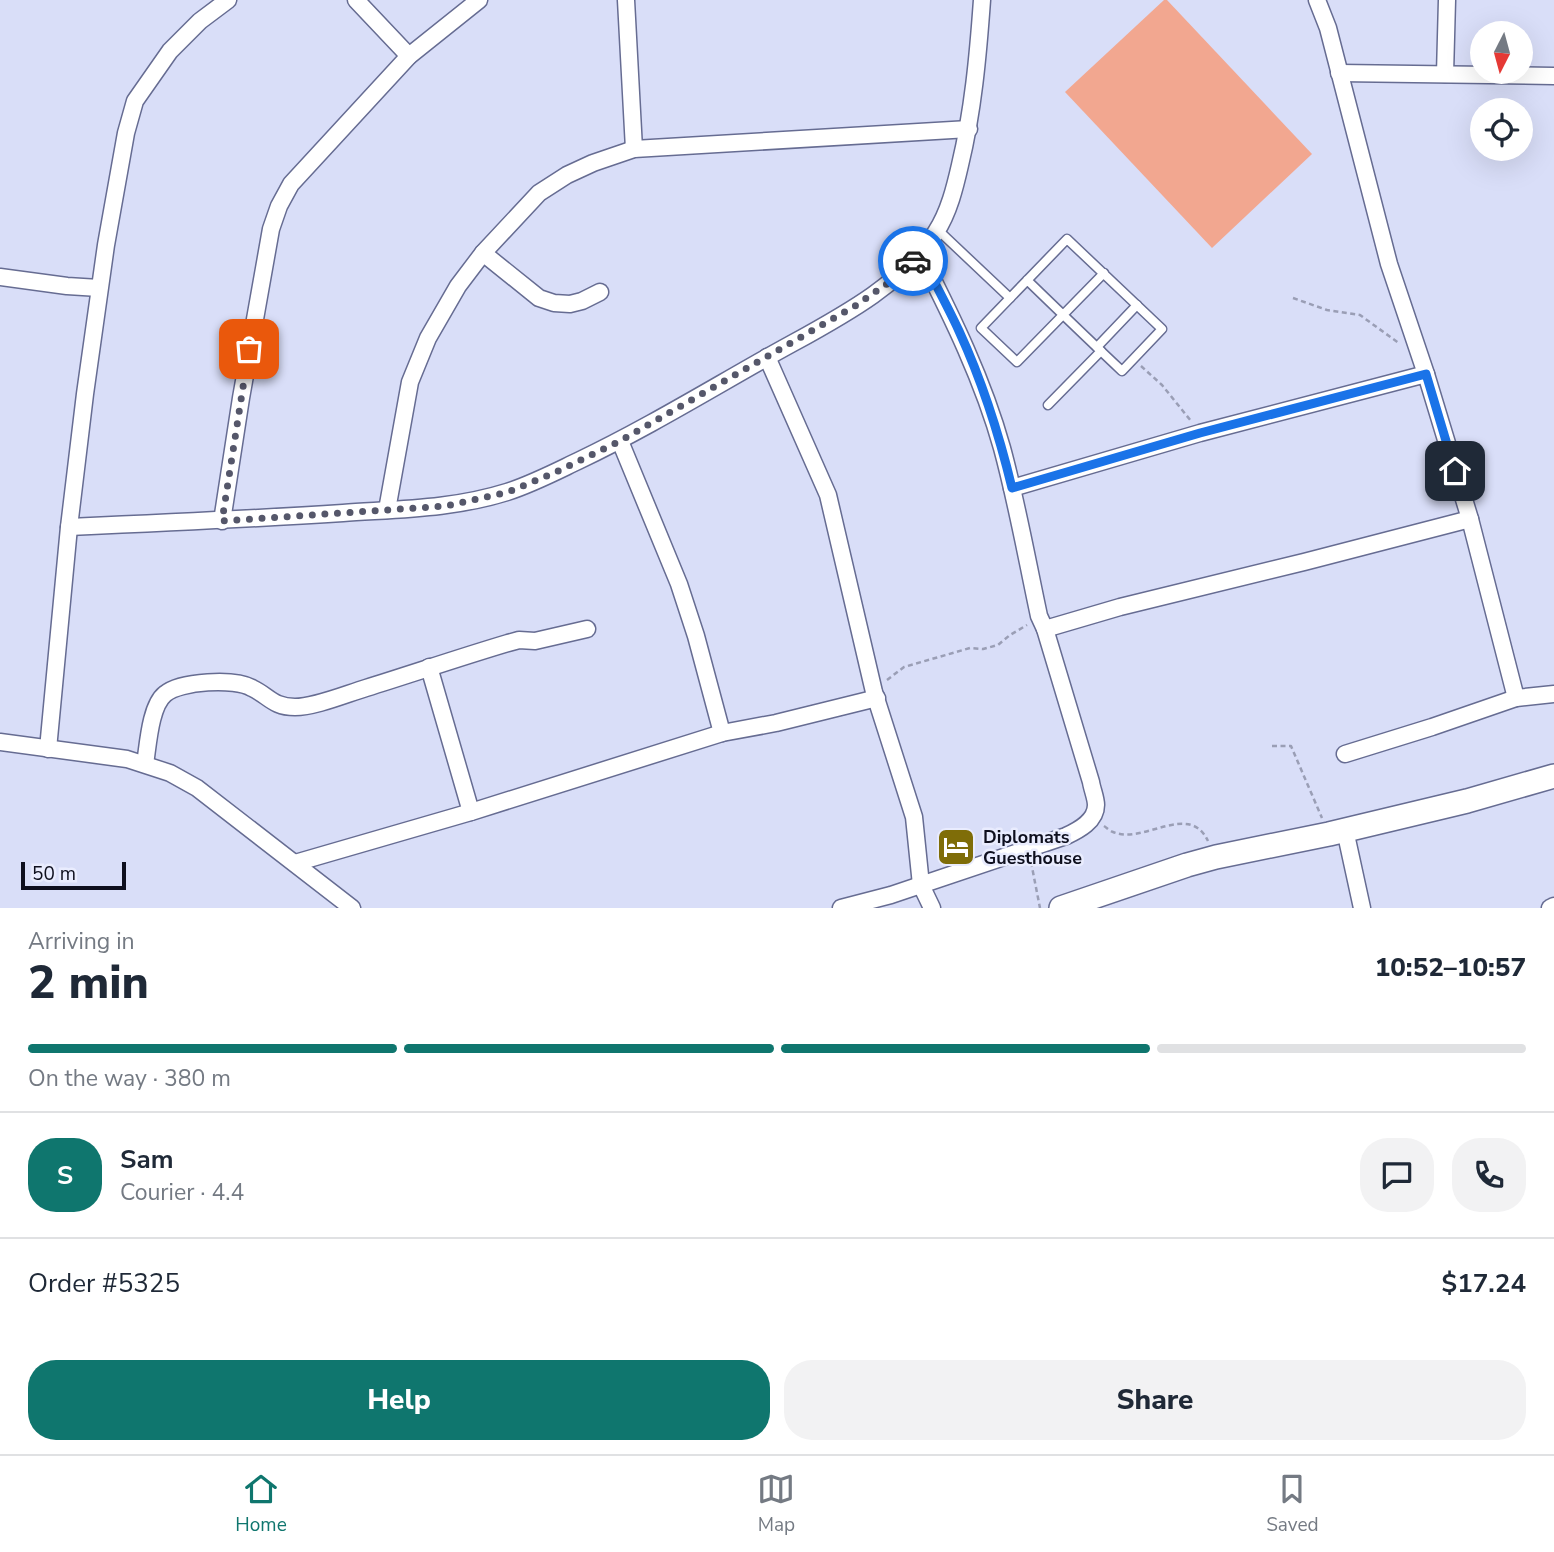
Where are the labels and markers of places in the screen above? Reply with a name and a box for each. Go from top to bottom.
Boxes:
pin [219,319,279,379]
pin [1425,441,1485,501]
place label: Diplomats Guesthouse [983,825,1082,870]
hotel icon: Diplomats Guesthouse [935,826,977,868]

